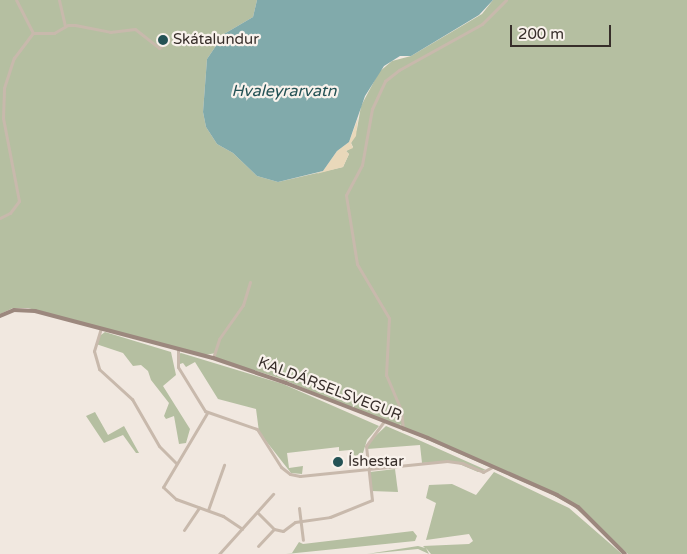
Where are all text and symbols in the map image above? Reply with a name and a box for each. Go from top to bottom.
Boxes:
scale bar [512,15,613,47]
text: 200 m [518,25,564,43]
place label: Skátalundur [173,31,259,49]
marker: Skátalundur [157,34,169,46]
water label: Hvaleyrarvatn [231,81,337,101]
street label: KALDÁRSELSVEGUR [256,353,404,425]
place label: Íshestar [348,453,404,471]
marker: Íshestar [332,456,344,468]

